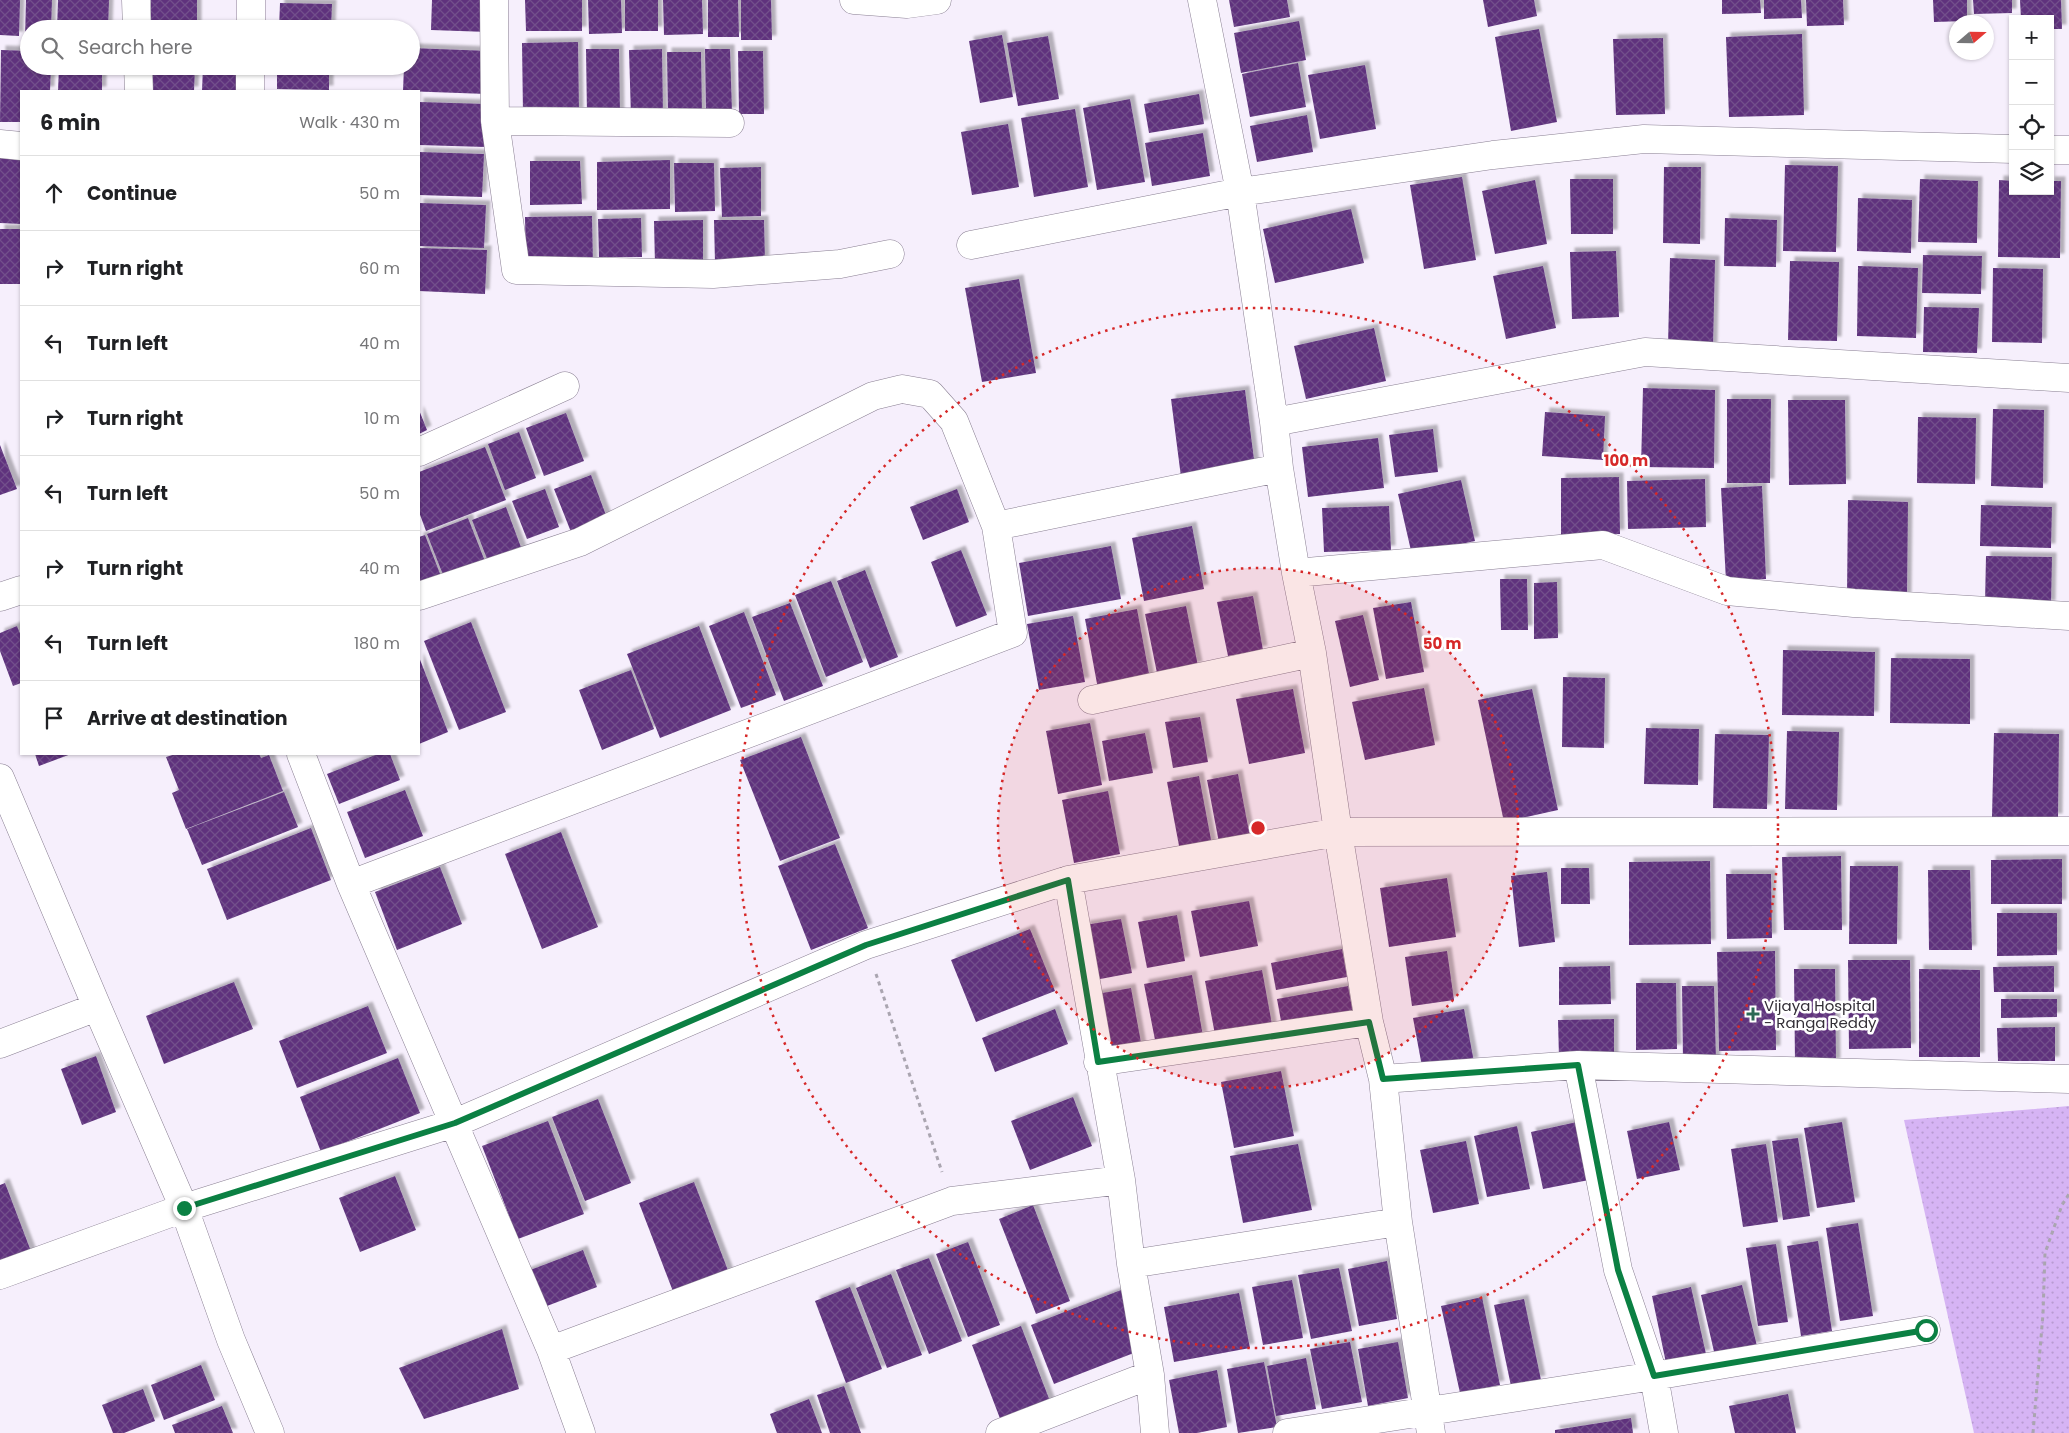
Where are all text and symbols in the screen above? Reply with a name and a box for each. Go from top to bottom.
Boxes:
north arrow [1949,15,1994,60]
map controls [2009,15,2054,195]
button: + [2009,15,2054,60]
search box [20,20,420,75]
icon: search [38,34,66,62]
text: Search here [78,34,192,61]
button: − [2009,60,2054,105]
button: locate [2009,105,2054,150]
text: 6 min [40,108,100,137]
text: Walk · 430 m [299,111,400,134]
button: layers [2009,150,2054,195]
icon: ahead [40,179,68,207]
text: Continue [87,180,177,207]
text: 50 m [359,182,400,205]
icon: right [40,254,68,282]
text: Turn right [87,255,183,282]
text: 60 m [359,257,400,280]
icon: left [40,329,68,357]
text: Turn left [87,330,168,357]
text: 40 m [359,332,400,355]
icon: right [40,404,68,432]
text: Turn right [87,405,183,432]
text: 10 m [364,407,400,430]
text: 100 m [1604,450,1648,471]
icon: left [40,479,68,507]
text: Turn left [87,480,168,507]
text: 50 m [359,482,400,505]
icon: right [40,554,68,582]
text: Turn right [87,555,183,582]
text: 40 m [359,557,400,580]
icon: left [40,629,68,657]
text: Turn left [87,630,168,657]
text: 180 m [354,632,400,655]
text: 50 m [1423,633,1461,654]
icon: arrive [40,704,68,732]
text: Arrive at destination [87,705,288,732]
centre of rings [1249,819,1267,837]
place label: Vijaya Hospital - Ranga Reddy [1764,995,1877,1033]
marker: Vijaya Hospital - Ranga Reddy [1746,1007,1760,1021]
route end [173,1197,196,1220]
route start [1915,1319,1938,1342]

